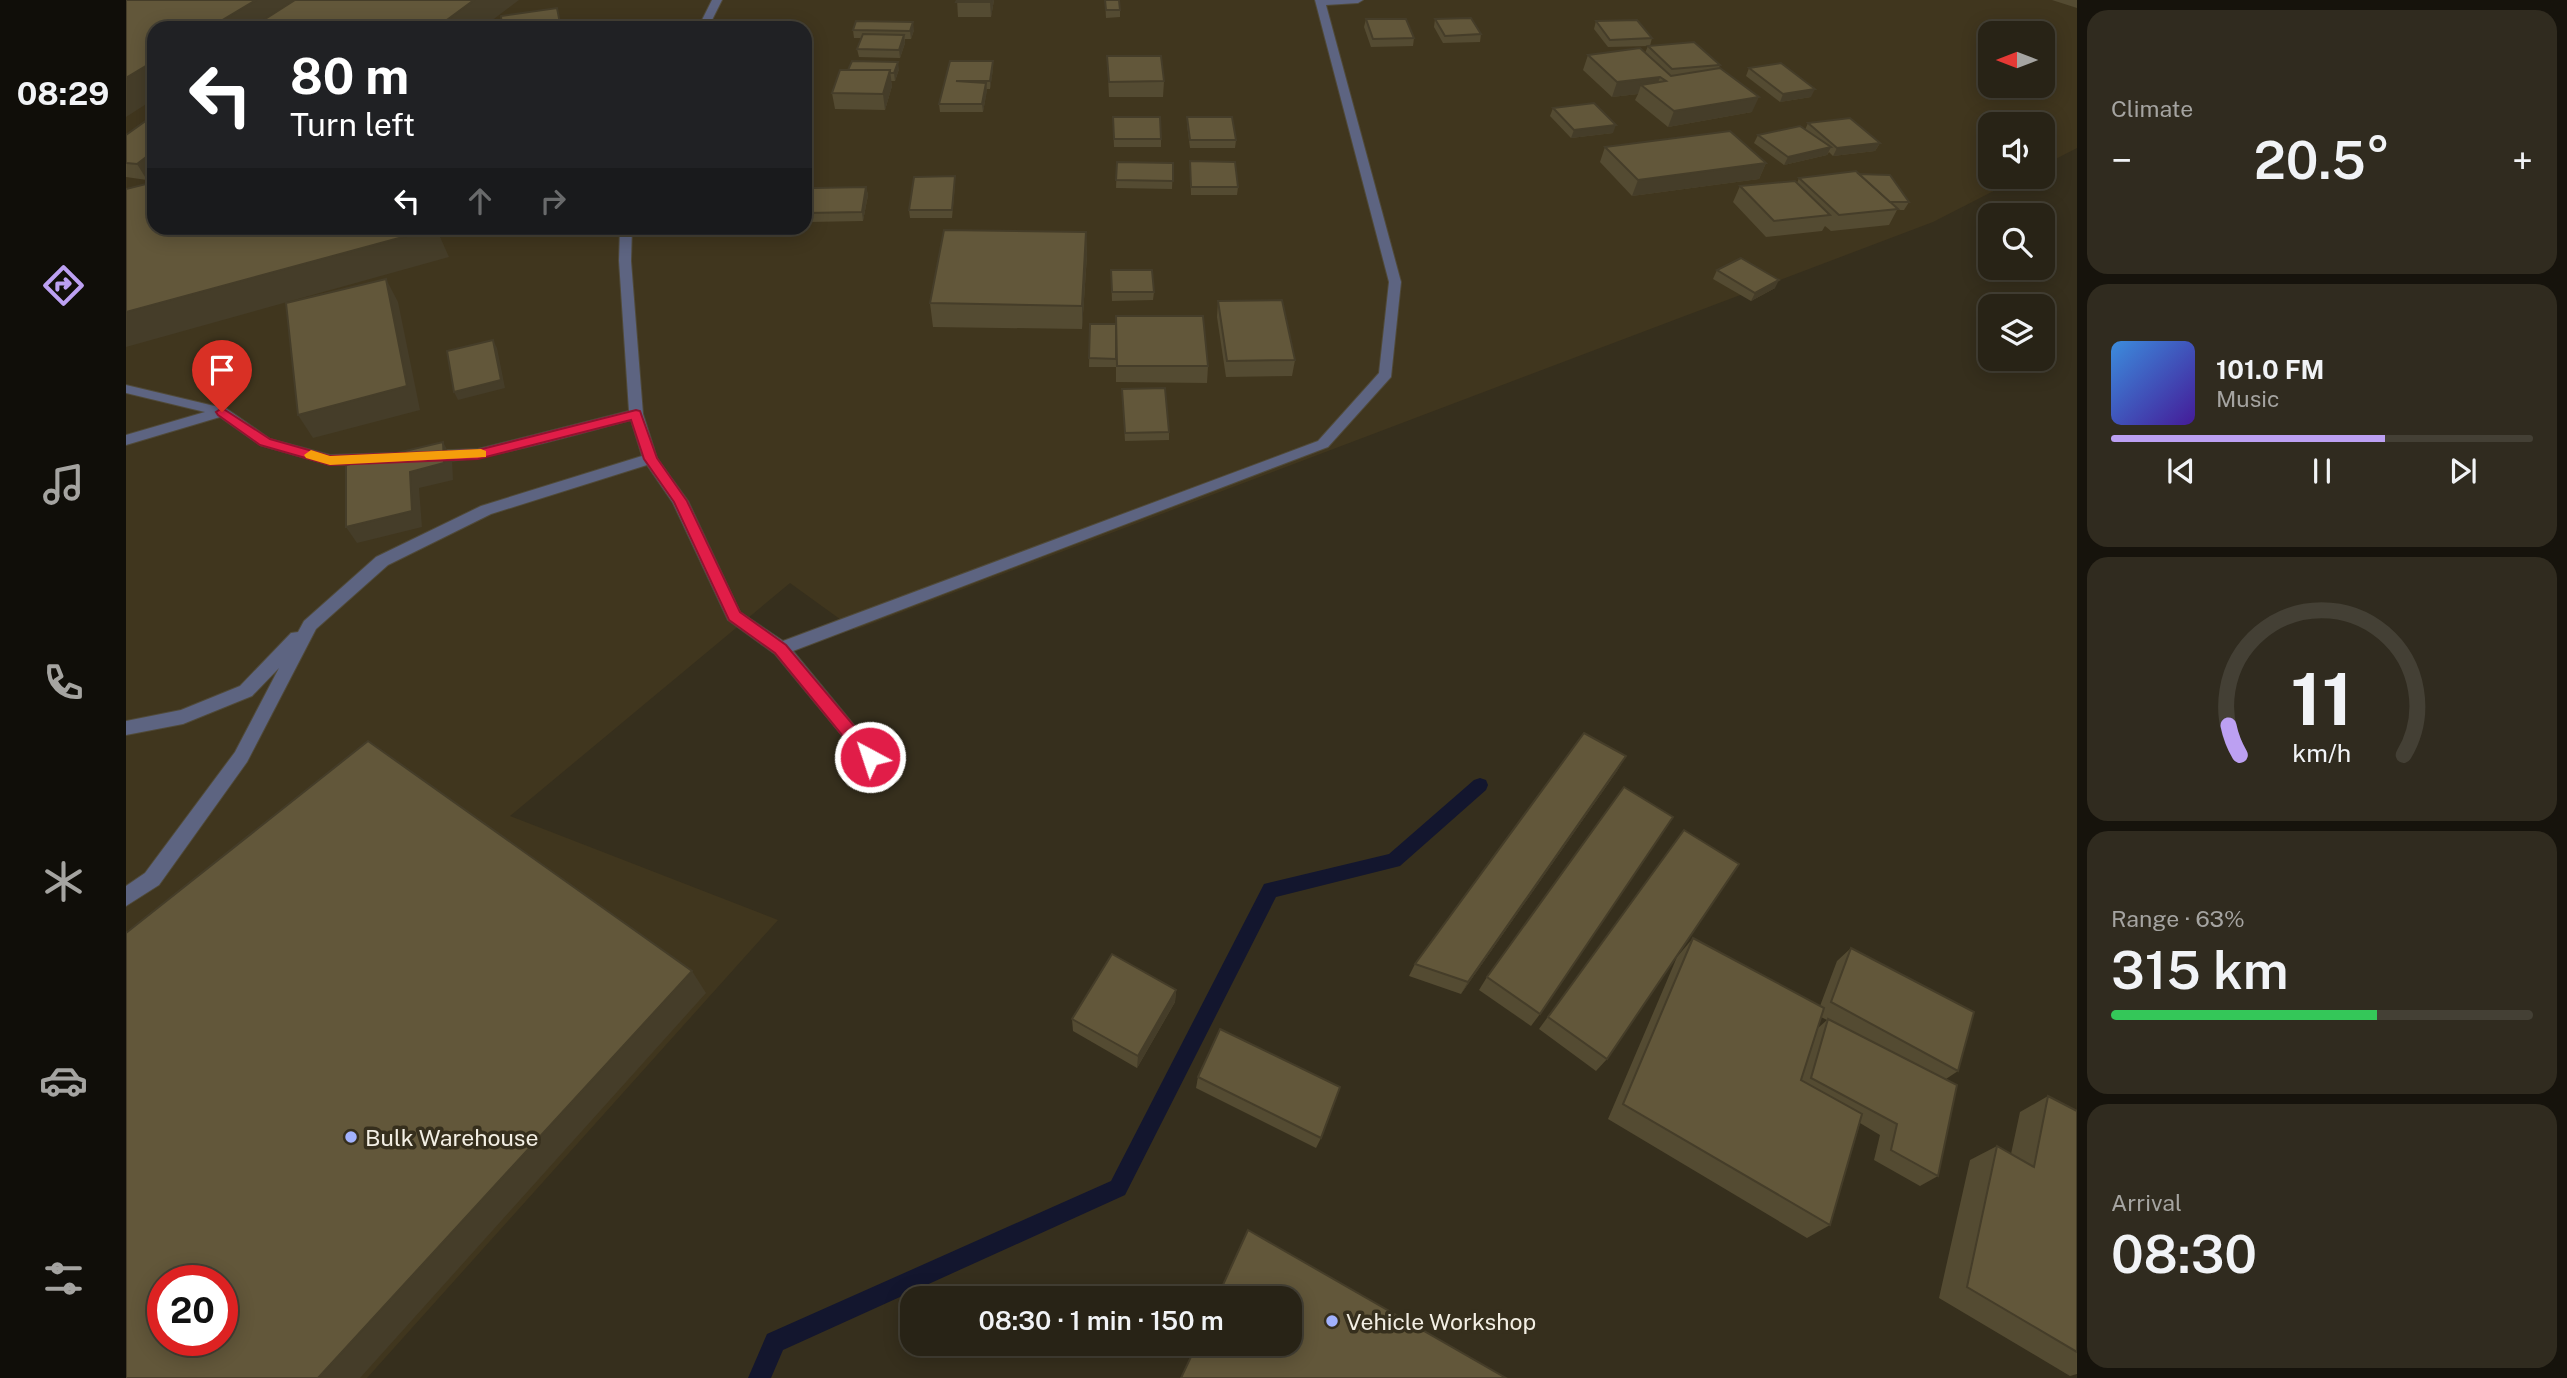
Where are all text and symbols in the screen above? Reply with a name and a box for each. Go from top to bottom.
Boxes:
north arrow [1978,21,2054,98]
map controls [1978,21,2055,371]
text: 80 m [290,47,409,105]
icon: left [175,49,266,140]
text: 08:29 [17,75,109,112]
text: Climate [2111,95,2193,122]
text: Turn left [290,106,415,143]
button: sound [1978,112,2055,189]
text: 20.5° [2254,130,2390,191]
text: − [2111,138,2132,183]
text: + [2512,138,2533,183]
icon: left [388,182,426,220]
icon: ahead [461,182,499,220]
icon: right [534,182,572,220]
button: search [1978,203,2055,280]
icon: directions [39,261,88,310]
button: layers [1978,294,2055,371]
pin [192,340,252,412]
icon: arrive [203,351,241,389]
text: 101.0 FM [2216,354,2324,385]
text: Music [2216,385,2280,412]
icon: previous [2162,452,2200,490]
icon: pause [2303,452,2341,490]
icon: next [2444,452,2482,490]
icon: music [39,460,88,509]
text: 11 [2291,656,2353,741]
icon: phone [39,658,88,707]
position arrow [833,720,907,794]
text: km/h [2293,738,2351,768]
icon: climate [39,857,88,906]
text: Range · 63% [2111,905,2245,932]
text: 315 km [2111,940,2288,1001]
icon: car [39,1056,88,1105]
place label: Bulk Warehouse [365,1124,538,1151]
marker: Bulk Warehouse [343,1129,359,1145]
text: Arrival [2111,1189,2182,1216]
text: 08:30 [2111,1224,2257,1285]
icon: filters [39,1254,88,1303]
speed limit sign: 20 [147,1265,238,1356]
text: 08:30 · 1 min · 150 m [978,1305,1224,1336]
place label: Vehicle Workshop [1346,1308,1536,1335]
marker: Vehicle Workshop [1324,1313,1340,1329]

